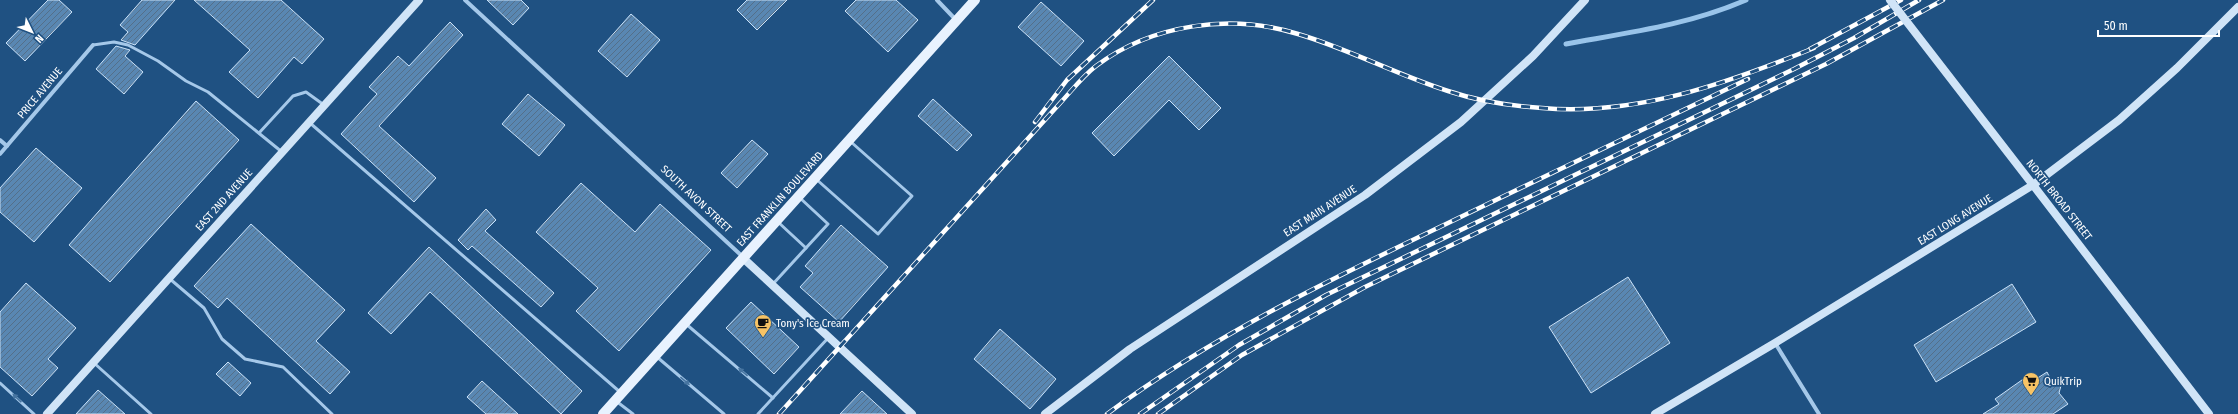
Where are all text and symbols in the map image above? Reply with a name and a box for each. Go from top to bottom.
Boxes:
north arrow [12,12,52,52]
scale bar [2098,12,2219,38]
text: 50 m [2104,19,2128,33]
text: N [32,32,46,45]
street label: PRICE AVENUE [15,65,65,121]
street label: EAST FRANKLIN BOULEVARD [734,149,826,249]
street label: NORTH BROAD STREET [2023,157,2095,244]
street label: SOUTH AVON STREET [658,163,735,236]
street label: EAST 2ND AVENUE [193,166,255,234]
street label: EAST MAIN AVENUE [1281,183,1359,239]
street label: EAST LONG AVENUE [1915,192,1995,248]
cafe icon: Tony's Ice Cream [753,313,773,338]
place label: Tony's Ice Cream [776,317,850,330]
one-way arrow [738,368,748,377]
supermarket icon: QuikTrip [2021,371,2041,396]
place label: QuikTrip [2044,375,2082,388]
one-way arrow [680,376,690,385]
one-way arrow [12,394,22,403]

